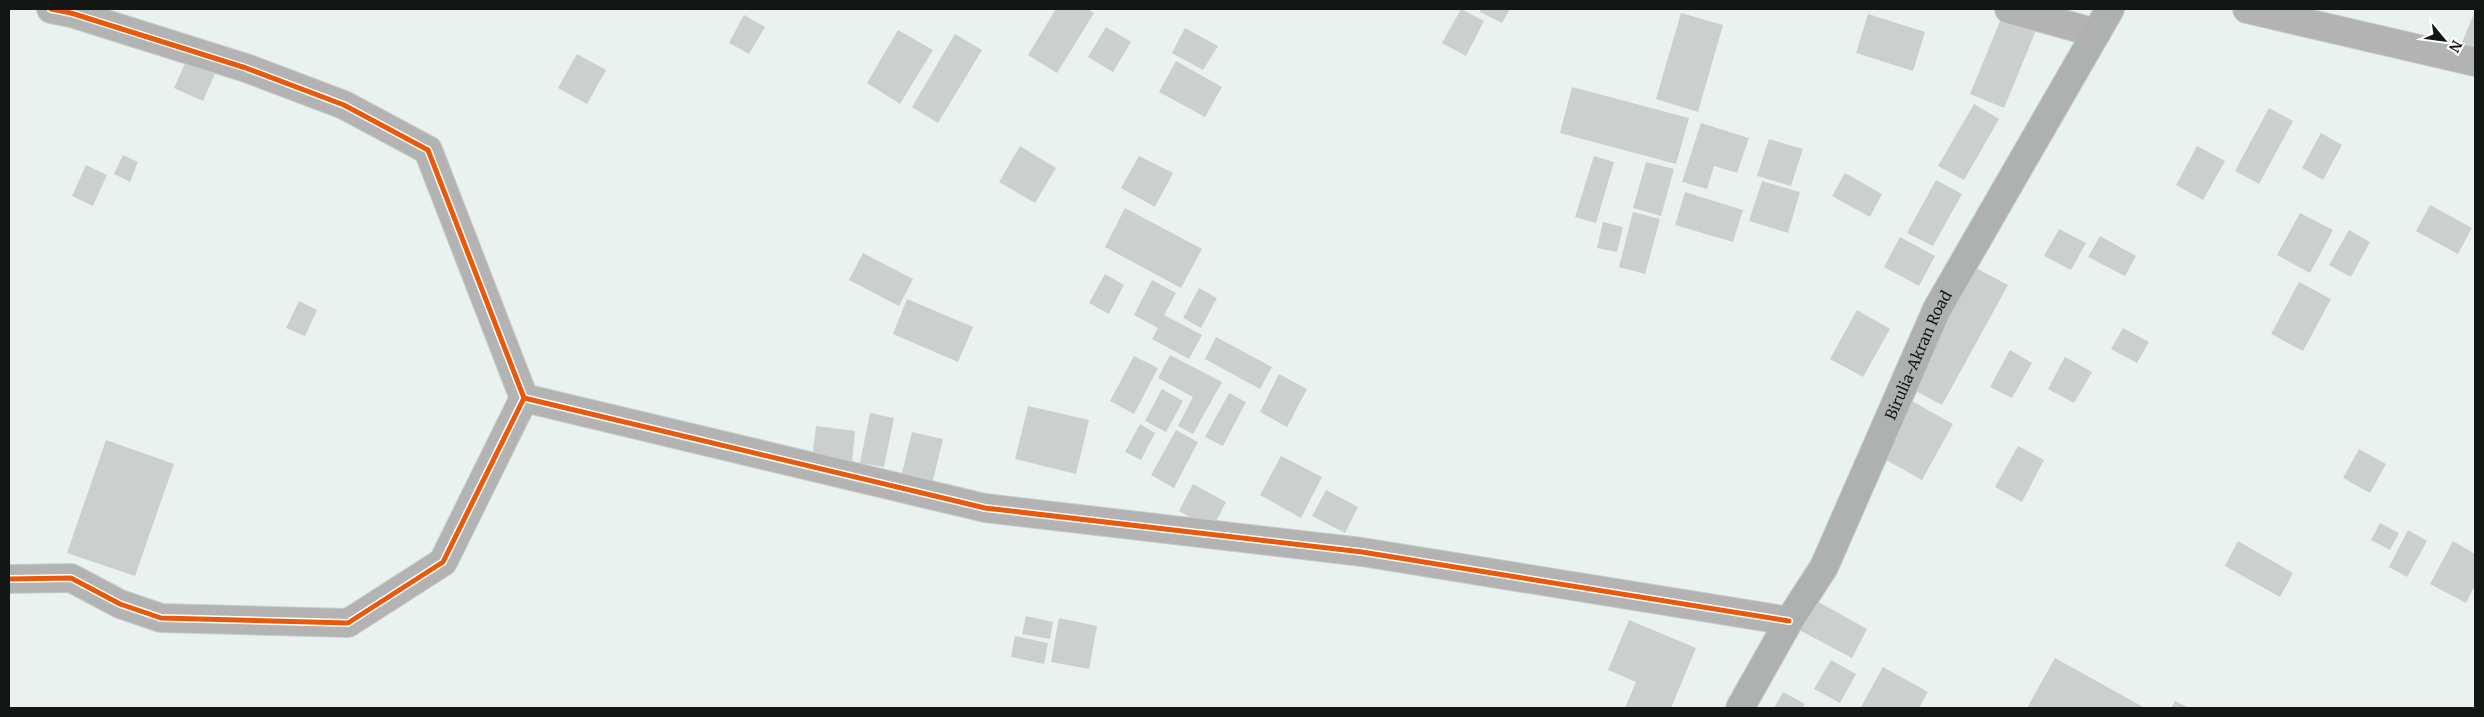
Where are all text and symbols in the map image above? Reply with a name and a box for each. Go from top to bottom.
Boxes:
north arrow [2419,15,2469,65]
text: N [2445,37,2466,56]
street label: Birulia-Akran Road [1880,287,1955,422]

